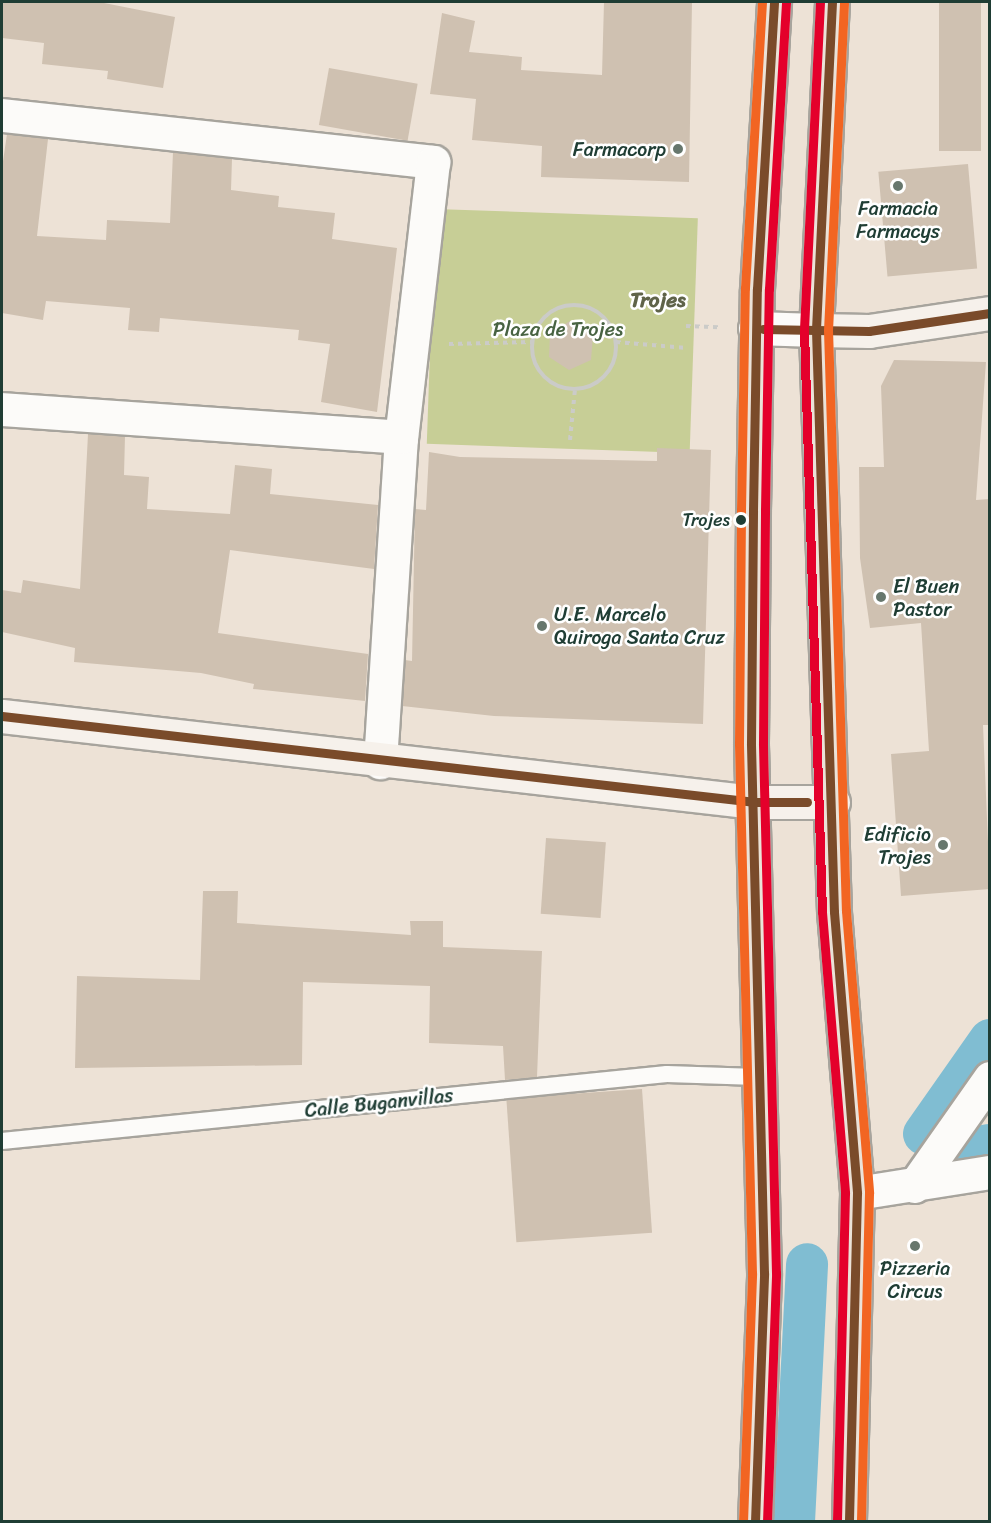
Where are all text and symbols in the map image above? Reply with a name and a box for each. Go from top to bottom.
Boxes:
place label: Farmacorp [573,137,666,161]
marker: Farmacorp [671,142,685,156]
marker: Farmacia Farmacys [891,179,905,193]
place label: Farmacia Farmacys [856,196,940,243]
district label: Trojes [630,287,686,313]
park label: Plaza de Trojes [492,317,624,341]
place label: Trojes [683,509,730,531]
marker: Trojes [735,514,747,526]
place label: El Buen Pastor [893,574,959,621]
marker: El Buen Pastor [874,590,888,604]
place label: U.E. Marcelo Quiroga Santa Cruz [554,602,725,649]
marker: U.E. Marcelo Quiroga Santa Cruz [535,619,549,633]
place label: Edificio Trojes [864,822,931,869]
marker: Edificio Trojes [936,838,950,852]
street label: Calle Buganvillas [304,1083,454,1123]
marker: Pizzeria Circus [908,1239,922,1253]
place label: Pizzeria Circus [880,1256,950,1303]

